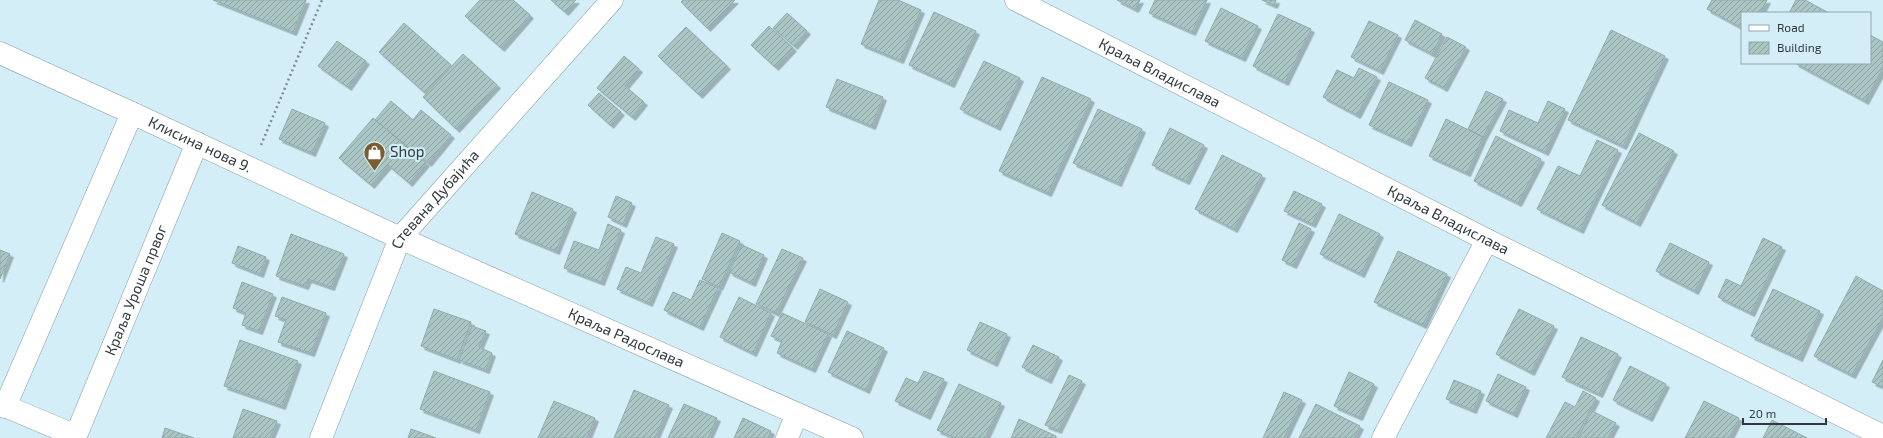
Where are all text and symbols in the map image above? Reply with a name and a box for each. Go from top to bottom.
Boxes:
legend [1741,12,1871,64]
text: Road [1777,20,1805,34]
street label: Краља Владислава [1096,34,1224,111]
text: Building [1777,40,1822,54]
street label: Клисина нова 9. [146,112,255,176]
shop icon: Shop [362,139,388,172]
place label: Shop [390,142,424,160]
street label: Стевана Дубајића [387,146,482,251]
street label: Краља Владислава [1385,181,1512,258]
street label: Краља Уроша првог [100,222,170,358]
street label: Краља Радослава [566,304,687,371]
scale bar [1743,400,1826,426]
text: 20 m [1749,406,1776,420]

